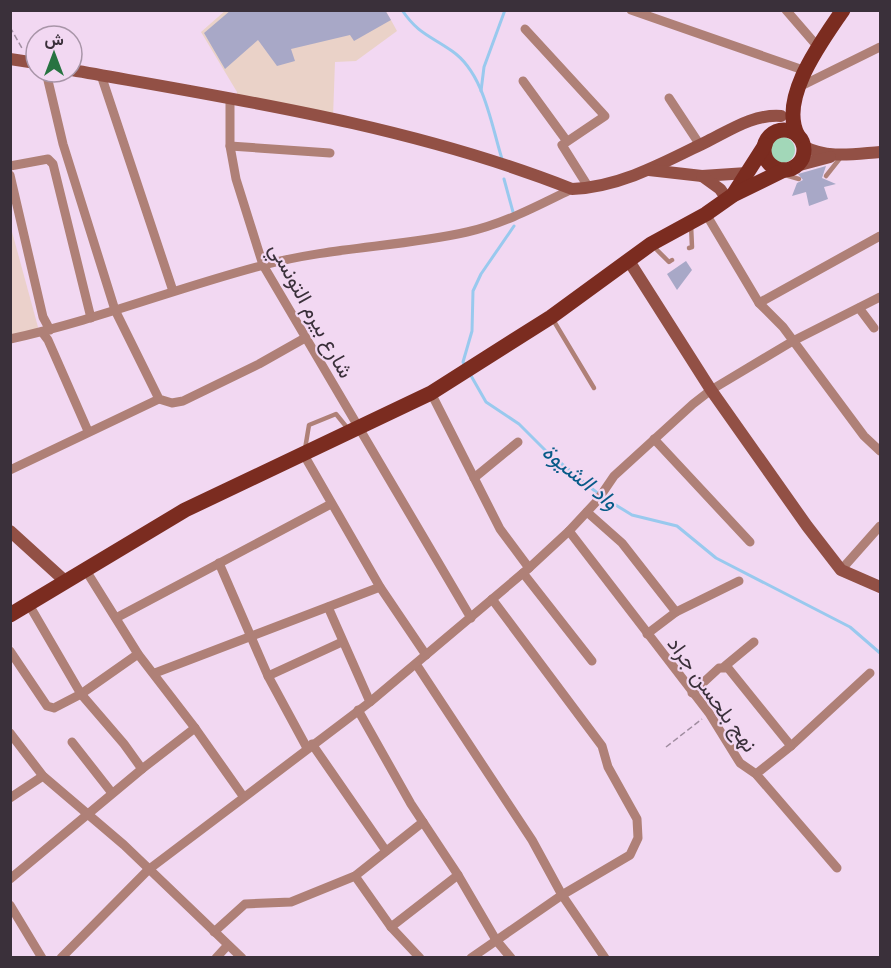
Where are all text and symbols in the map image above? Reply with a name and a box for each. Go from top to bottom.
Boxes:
north arrow [24,24,84,84]
text: ش [44,30,64,49]
street label: شارع بيرم التونسي [260,238,359,385]
water label: واد الشيوة [537,438,624,516]
street label: نهج بلحسن جراد [661,632,763,758]

